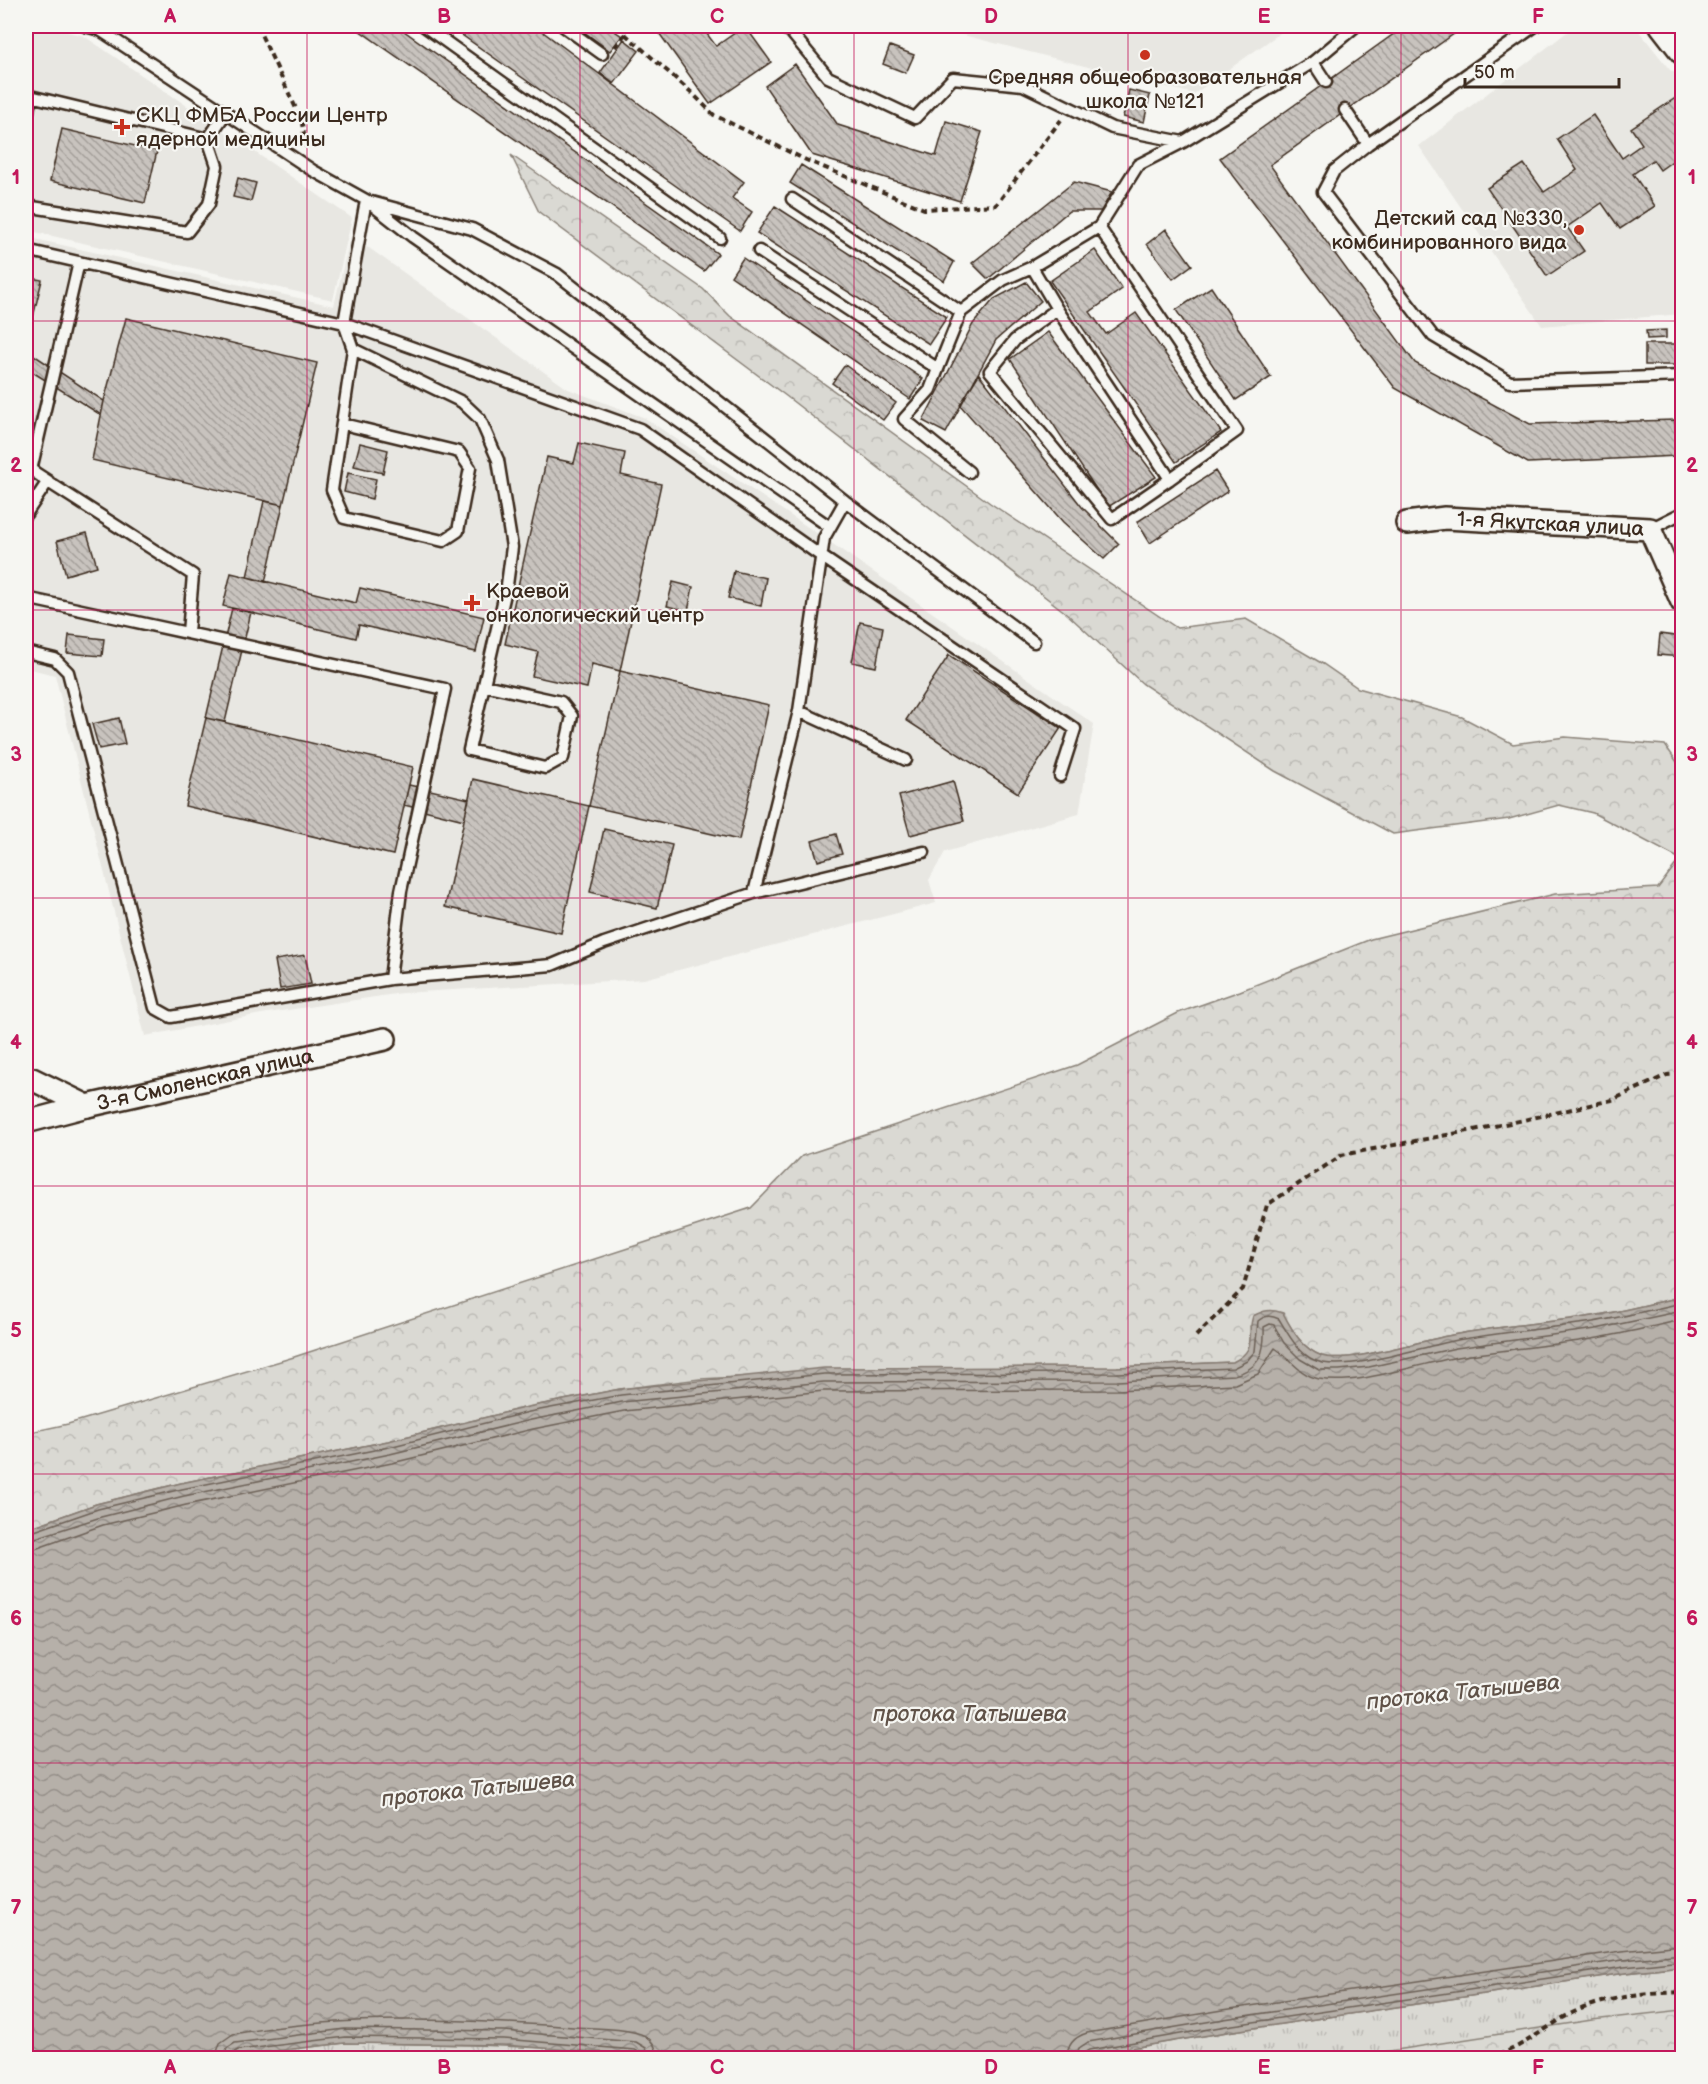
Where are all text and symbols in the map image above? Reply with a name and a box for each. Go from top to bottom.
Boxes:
text: A [163,5,177,29]
text: B [437,5,451,29]
text: C [710,5,724,29]
text: D [984,5,998,29]
text: E [1258,5,1271,29]
text: F [1532,5,1544,29]
marker: Средняя общеобразовательная школа №121 [1138,48,1152,62]
scale bar [1465,51,1620,89]
text: 50 m [1474,62,1515,83]
place label: Средняя общеобразовательная школа №121 [988,65,1302,114]
place label: СКЦ ФМБА России Центр ядерной медицины [136,103,388,152]
marker: СКЦ ФМБА России Центр ядерной медицины [113,118,131,136]
text: 1 [12,166,20,190]
text: 1 [1688,166,1696,190]
place label: Детский сад №330, комбинированного вида [1331,206,1568,255]
marker: Детский сад №330, комбинированного вида [1572,223,1586,237]
text: 2 [10,454,22,478]
text: 2 [1686,454,1698,478]
street label: 1-я Якутская улица [1456,507,1645,542]
place label: Краевой онкологический центр [486,579,704,628]
marker: Краевой онкологический центр [463,594,481,612]
text: 3 [10,743,22,767]
text: 3 [1686,743,1698,767]
text: 4 [10,1031,22,1055]
text: 4 [1686,1031,1698,1055]
street label: 3-я Смоленская улица [94,1043,316,1116]
text: 5 [10,1319,22,1343]
text: 5 [1686,1319,1698,1343]
text: 6 [10,1607,22,1631]
text: 6 [1686,1607,1698,1631]
water label: протока Татышева [1365,1669,1561,1716]
water label: протока Татышева [873,1701,1067,1728]
water label: протока Татышева [380,1766,576,1813]
text: 7 [10,1896,22,1920]
text: 7 [1686,1896,1698,1920]
text: A [163,2056,177,2080]
text: B [437,2056,451,2080]
text: C [710,2056,724,2080]
text: D [984,2056,998,2080]
text: E [1258,2056,1271,2080]
text: F [1532,2056,1544,2080]

